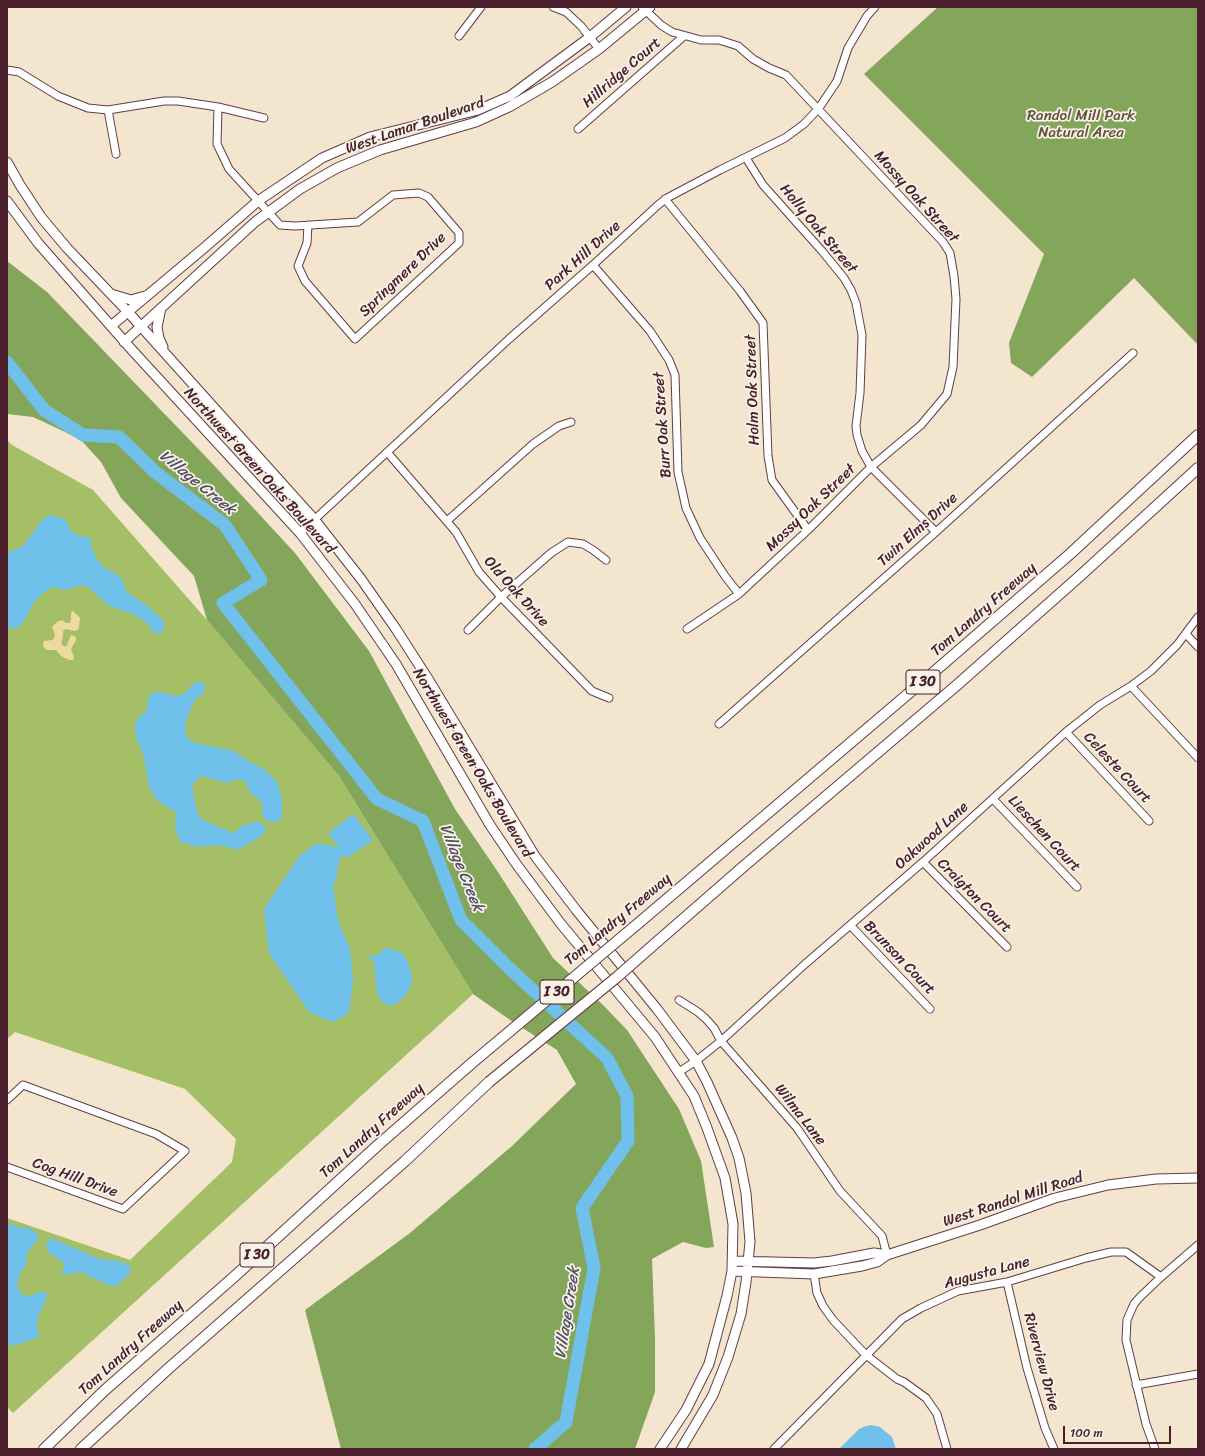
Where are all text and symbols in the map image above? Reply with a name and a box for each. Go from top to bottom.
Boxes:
street label: Hillridge Court [579,34,665,112]
street label: West Lamar Boulevard [343,94,487,158]
park label: Randol Mill Park Natural Area [1027,107,1135,142]
street label: Mossy Oak Street [870,147,962,247]
street label: Holly Oak Street [775,181,861,277]
street label: Park Hill Drive [541,217,625,295]
street label: Springmere Drive [356,229,450,321]
street label: Holm Oak Street [742,334,764,446]
street label: Burr Oak Street [650,371,676,479]
street label: Northwest Green Oaks Boulevard [180,384,338,558]
water label: Village Creek [155,446,239,520]
street label: Mossy Oak Street [762,461,860,555]
street label: Twin Elms Drive [874,489,962,571]
street label: Old Oak Drive [480,553,552,631]
street label: Tom Landry Freeway [928,559,1040,661]
street label: Northwest Green Oaks Boulevard [408,665,536,861]
road number: I 30 [906,670,940,694]
street label: Celeste Court [1079,729,1155,807]
street label: Lieschen Court [1004,792,1084,876]
street label: Oakwood Lane [892,798,972,874]
water label: Village Creek [435,822,487,914]
street label: Craigton Court [933,855,1015,937]
street label: Tom Landry Freeway [561,870,675,970]
street label: Brunson Court [859,918,939,998]
road number: I 30 [540,980,574,1004]
street label: Tom Landry Freeway [316,1080,428,1182]
street label: Wilma Lane [770,1081,830,1149]
street label: Cog Hill Drive [30,1154,120,1202]
street label: West Randol Mill Road [941,1169,1085,1231]
road number: I 30 [240,1243,274,1267]
street label: Augusta Lane [942,1253,1032,1293]
water label: Village Creek [551,1266,585,1360]
street label: Tom Landry Freeway [75,1297,187,1399]
street label: Riverview Drive [1019,1311,1063,1413]
scale bar [1065,1418,1173,1444]
text: 100 m [1070,1422,1103,1444]

